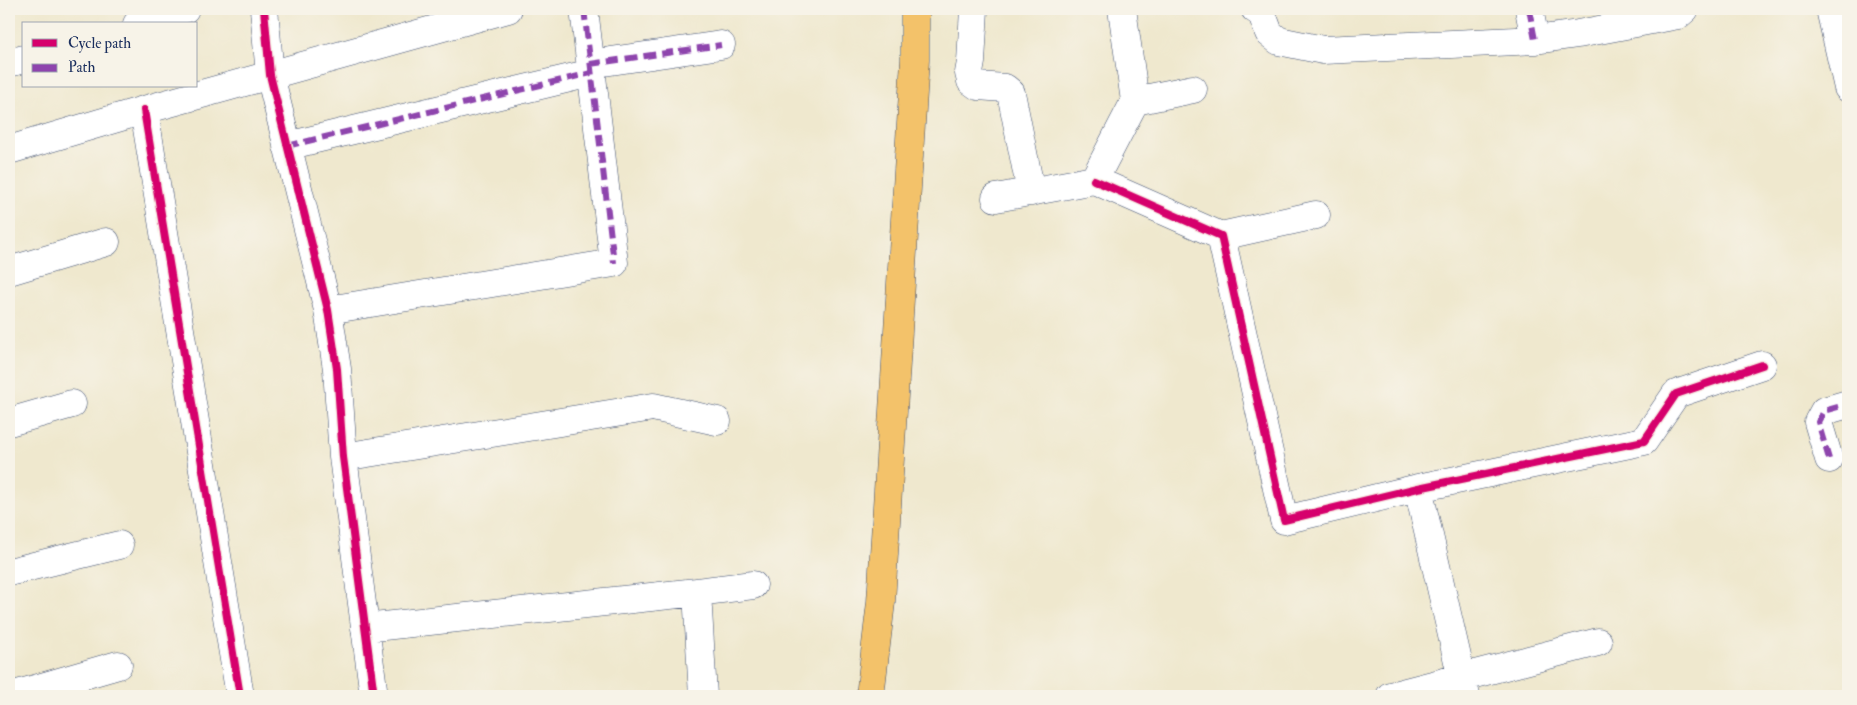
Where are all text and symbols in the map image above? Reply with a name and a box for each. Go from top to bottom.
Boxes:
legend [22,22,198,88]
text: Cycle path [68,34,131,54]
text: Path [68,58,95,77]

